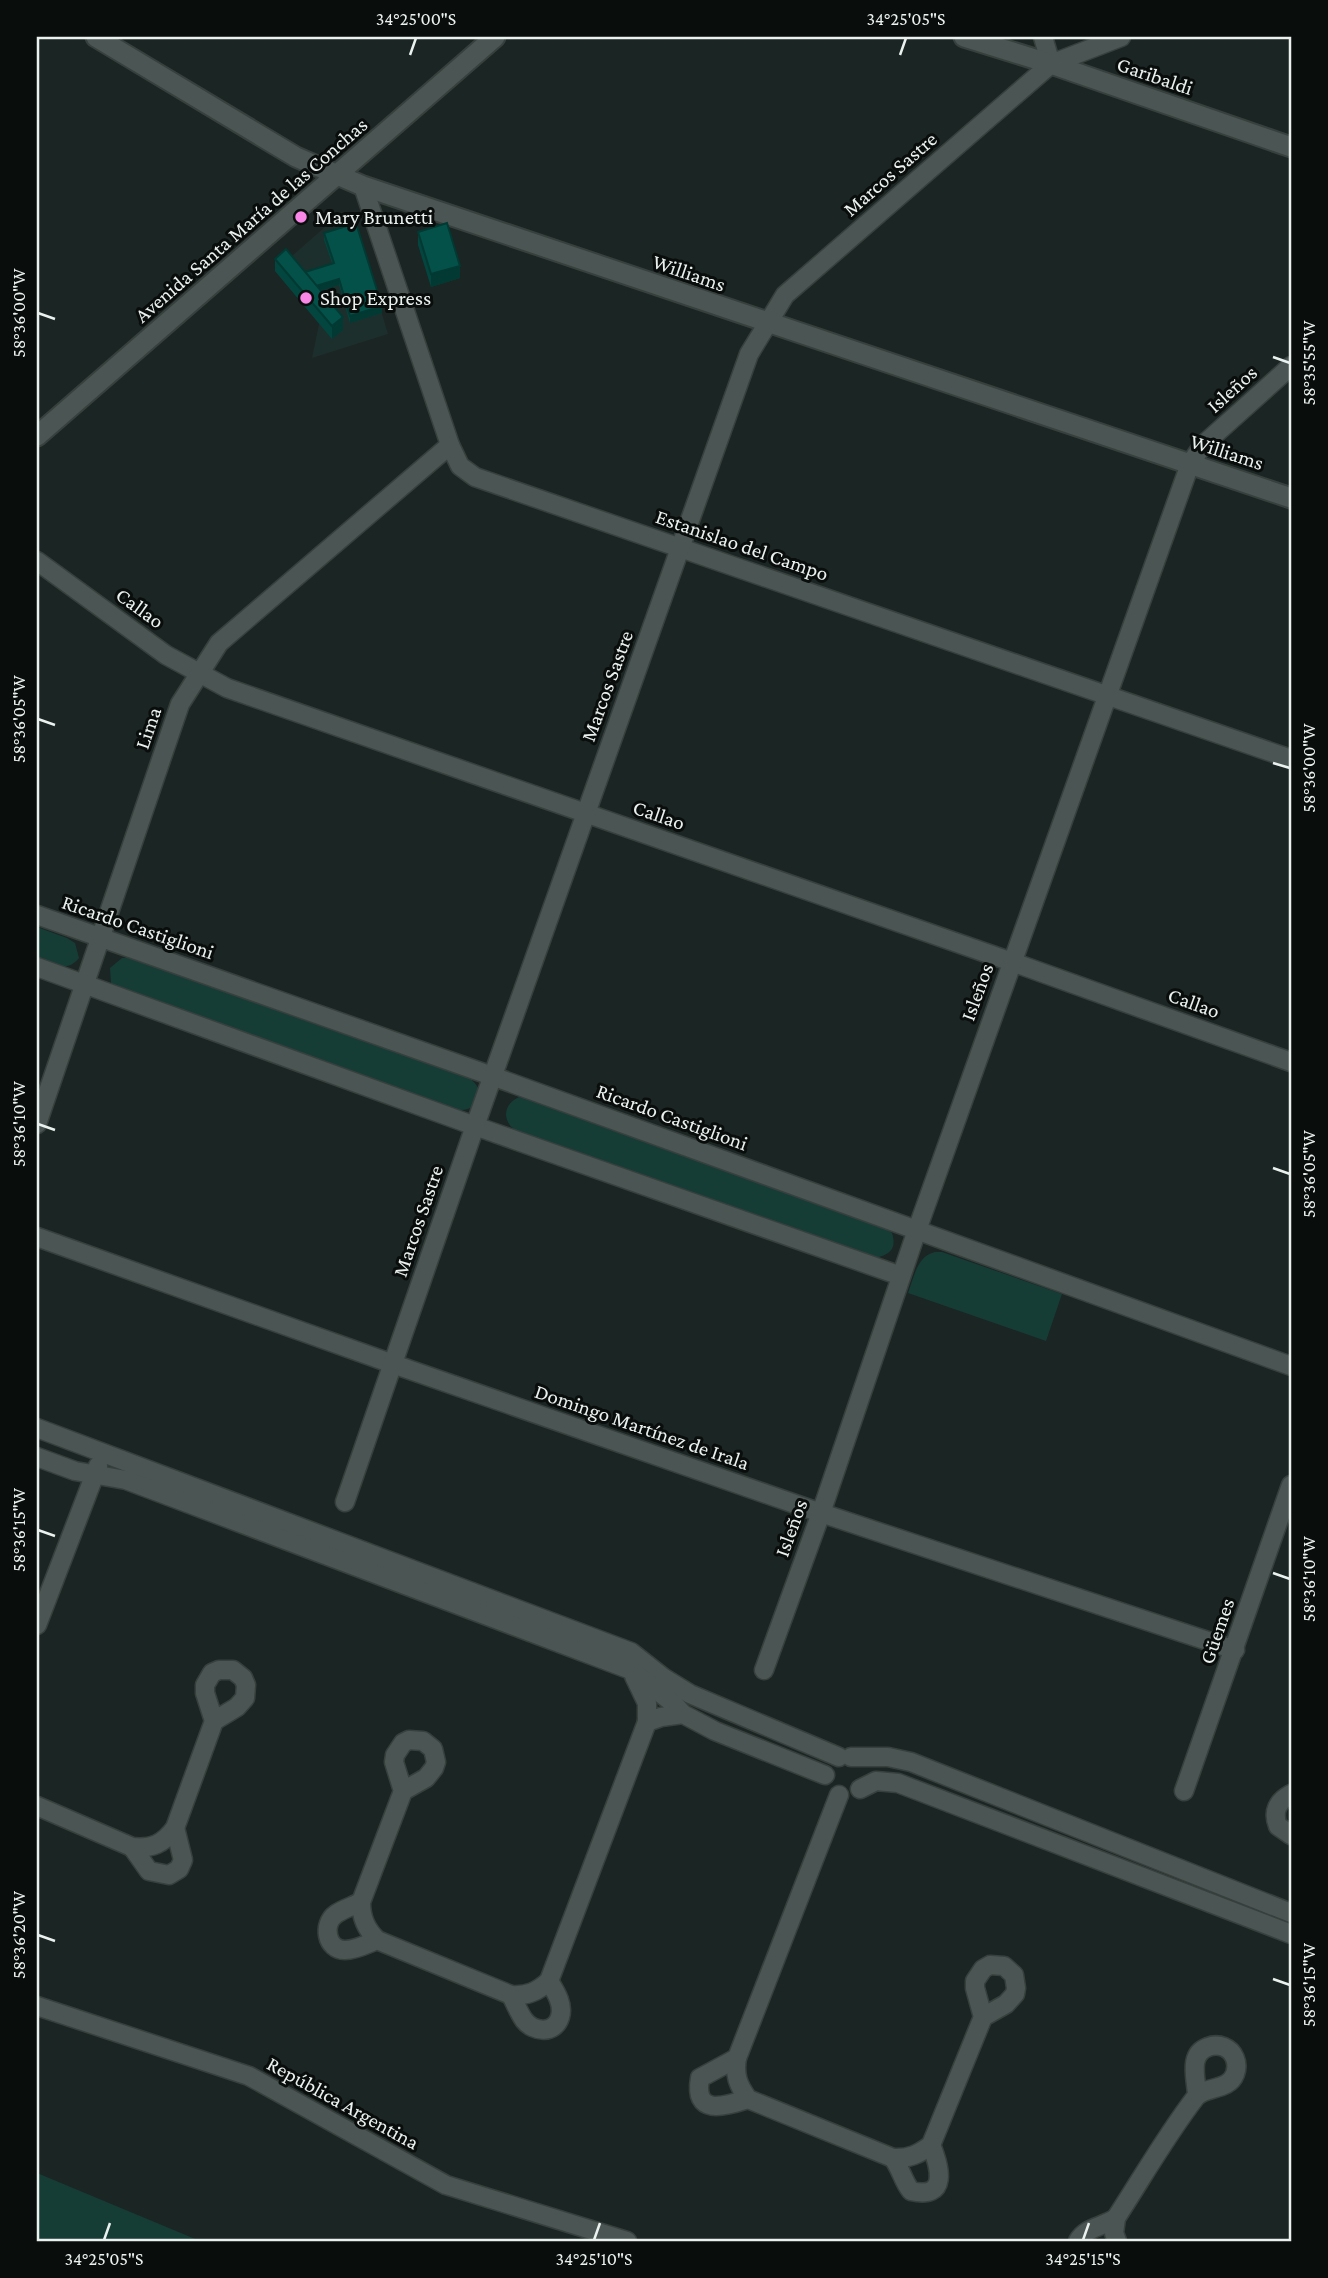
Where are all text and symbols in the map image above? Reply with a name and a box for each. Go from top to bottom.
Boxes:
text: 34°25'00"S [376,9,456,29]
text: 34°25'05"S [866,9,946,29]
street label: Garibaldi [1114,52,1197,100]
street label: Avenida Santa María de las Conchas [130,112,372,328]
street label: Marcos Sastre [838,127,942,221]
place label: Mary Brunetti [315,205,434,229]
marker: Mary Brunetti [293,209,309,225]
street label: Williams [649,249,729,297]
text: 58°36'00"W [9,268,29,358]
place label: Shop Express [320,286,431,310]
marker: Shop Express [298,290,314,306]
text: 58°35'55"W [1299,320,1319,406]
street label: Isleños [1202,360,1262,418]
street label: Williams [1187,429,1267,475]
street label: Estanislao del Campo [653,504,831,586]
street label: Callao [111,583,169,633]
street label: Marcos Sastre [576,627,638,745]
text: 58°36'05"W [9,675,29,763]
street label: Lima [130,704,166,752]
text: 58°36'00"W [1299,723,1319,813]
street label: Callao [630,795,688,835]
street label: Ricardo Castiglioni [59,890,218,964]
street label: Isleños [956,960,998,1024]
street label: Callao [1165,983,1223,1023]
street label: Ricardo Castiglioni [593,1079,751,1156]
text: 58°36'10"W [9,1081,29,1167]
text: 58°36'05"W [1299,1130,1319,1218]
street label: Marcos Sastre [388,1162,448,1280]
street label: Domingo Martínez de Irala [532,1379,753,1475]
text: 58°36'15"W [9,1487,29,1572]
street label: Isleños [770,1496,812,1560]
text: 58°36'10"W [1299,1536,1319,1622]
street label: Güemes [1195,1595,1239,1667]
text: 58°36'20"W [9,1890,29,1979]
text: 58°36'15"W [1299,1942,1319,2027]
street label: República Argentina [263,2051,423,2155]
text: 34°25'05"S [64,2249,144,2269]
text: 34°25'10"S [556,2249,632,2269]
text: 34°25'15"S [1045,2249,1121,2269]

